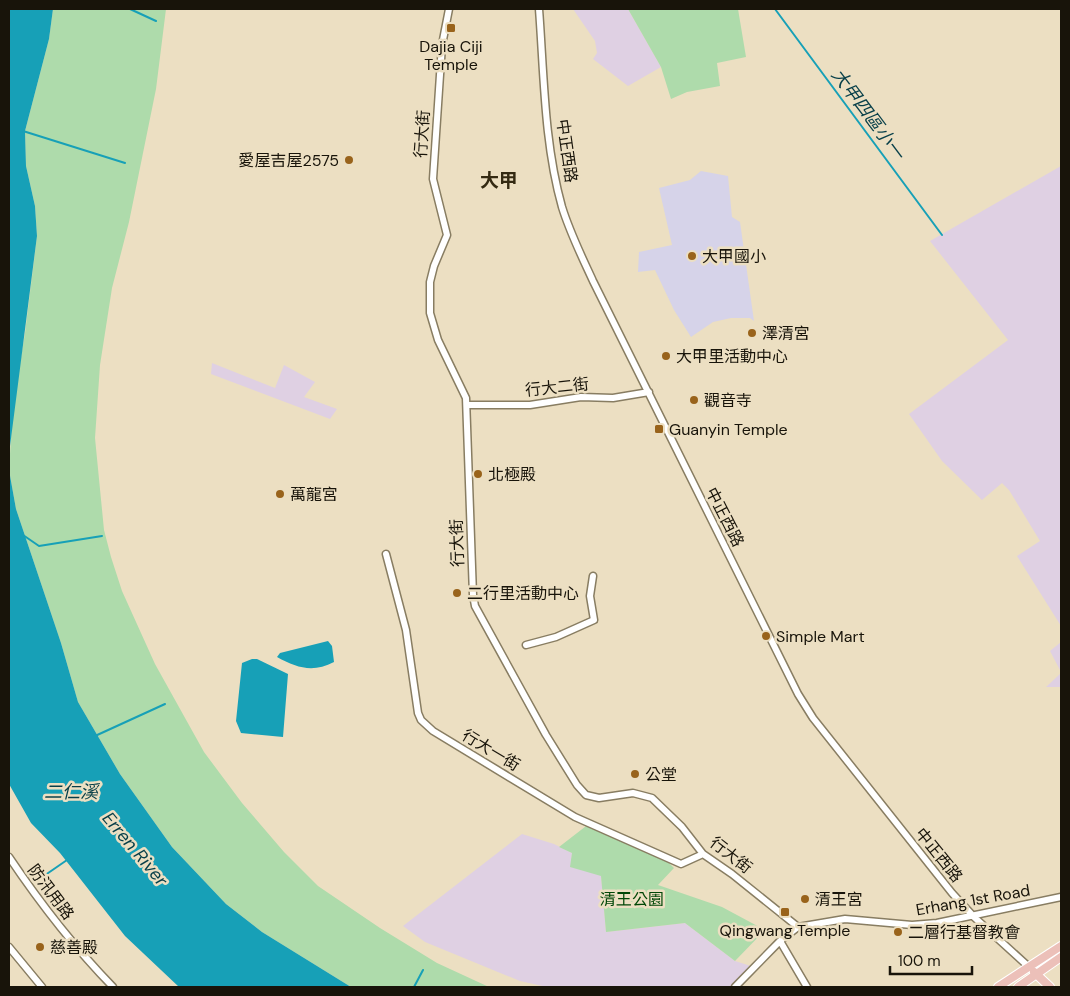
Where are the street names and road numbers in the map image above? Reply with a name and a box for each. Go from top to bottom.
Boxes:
street label: 行大街 [410,109,434,159]
street label: 中正西路 [552,118,582,184]
street label: 行大二街 [524,373,590,401]
street label: 中正西路 [701,484,749,550]
street label: 行大街 [446,519,468,567]
street label: 行大一街 [458,725,524,775]
street label: 中正西路 [911,824,967,886]
street label: 行大街 [706,832,756,878]
street label: 防汛用路 [23,860,79,924]
street label: Erhang 1st Road [914,880,1032,920]

